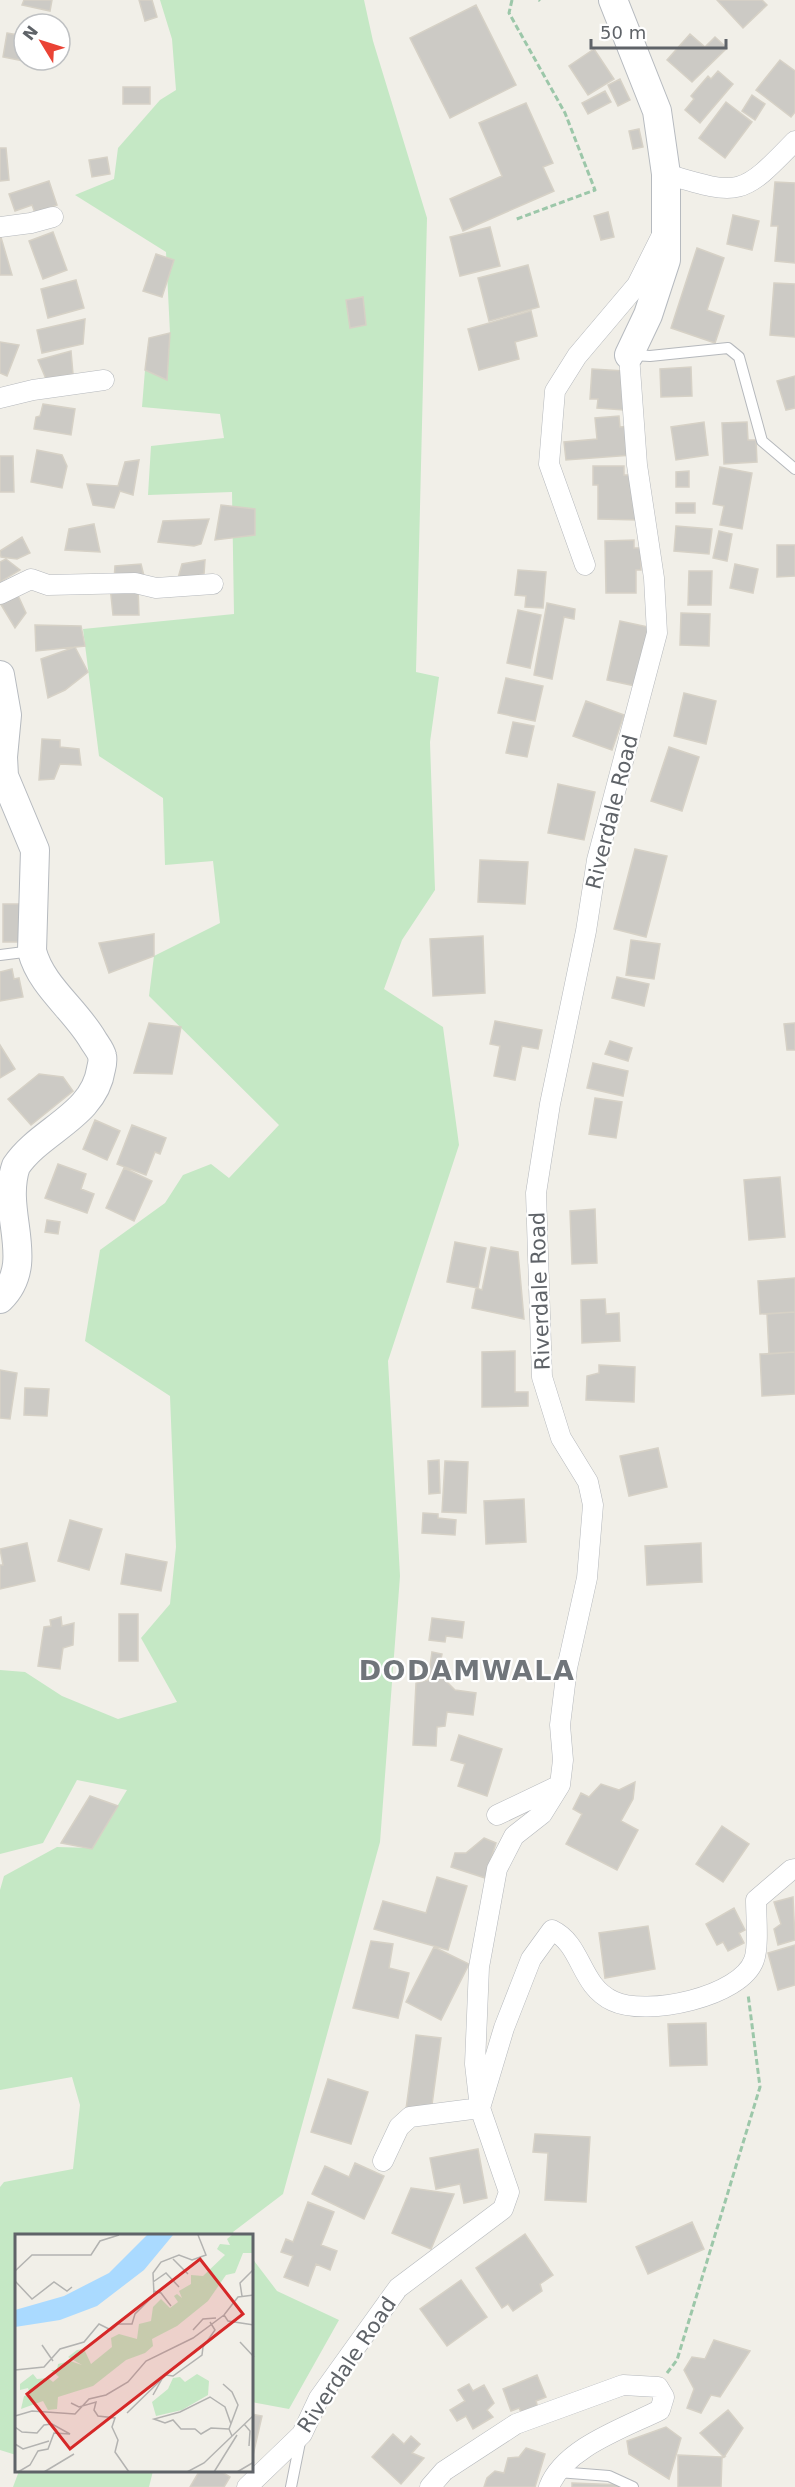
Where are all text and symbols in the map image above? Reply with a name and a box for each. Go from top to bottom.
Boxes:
north arrow [12,12,72,72]
scale bar [591,12,726,50]
text: N [19,22,42,44]
text: 50 m [600,22,646,43]
street label: Riverdale Road [581,732,643,892]
street label: Riverdale Road [525,1211,555,1371]
district label: DODAMWALA [359,1655,575,1686]
inset map [15,2234,254,2472]
street label: Riverdale Road [293,2293,401,2437]

